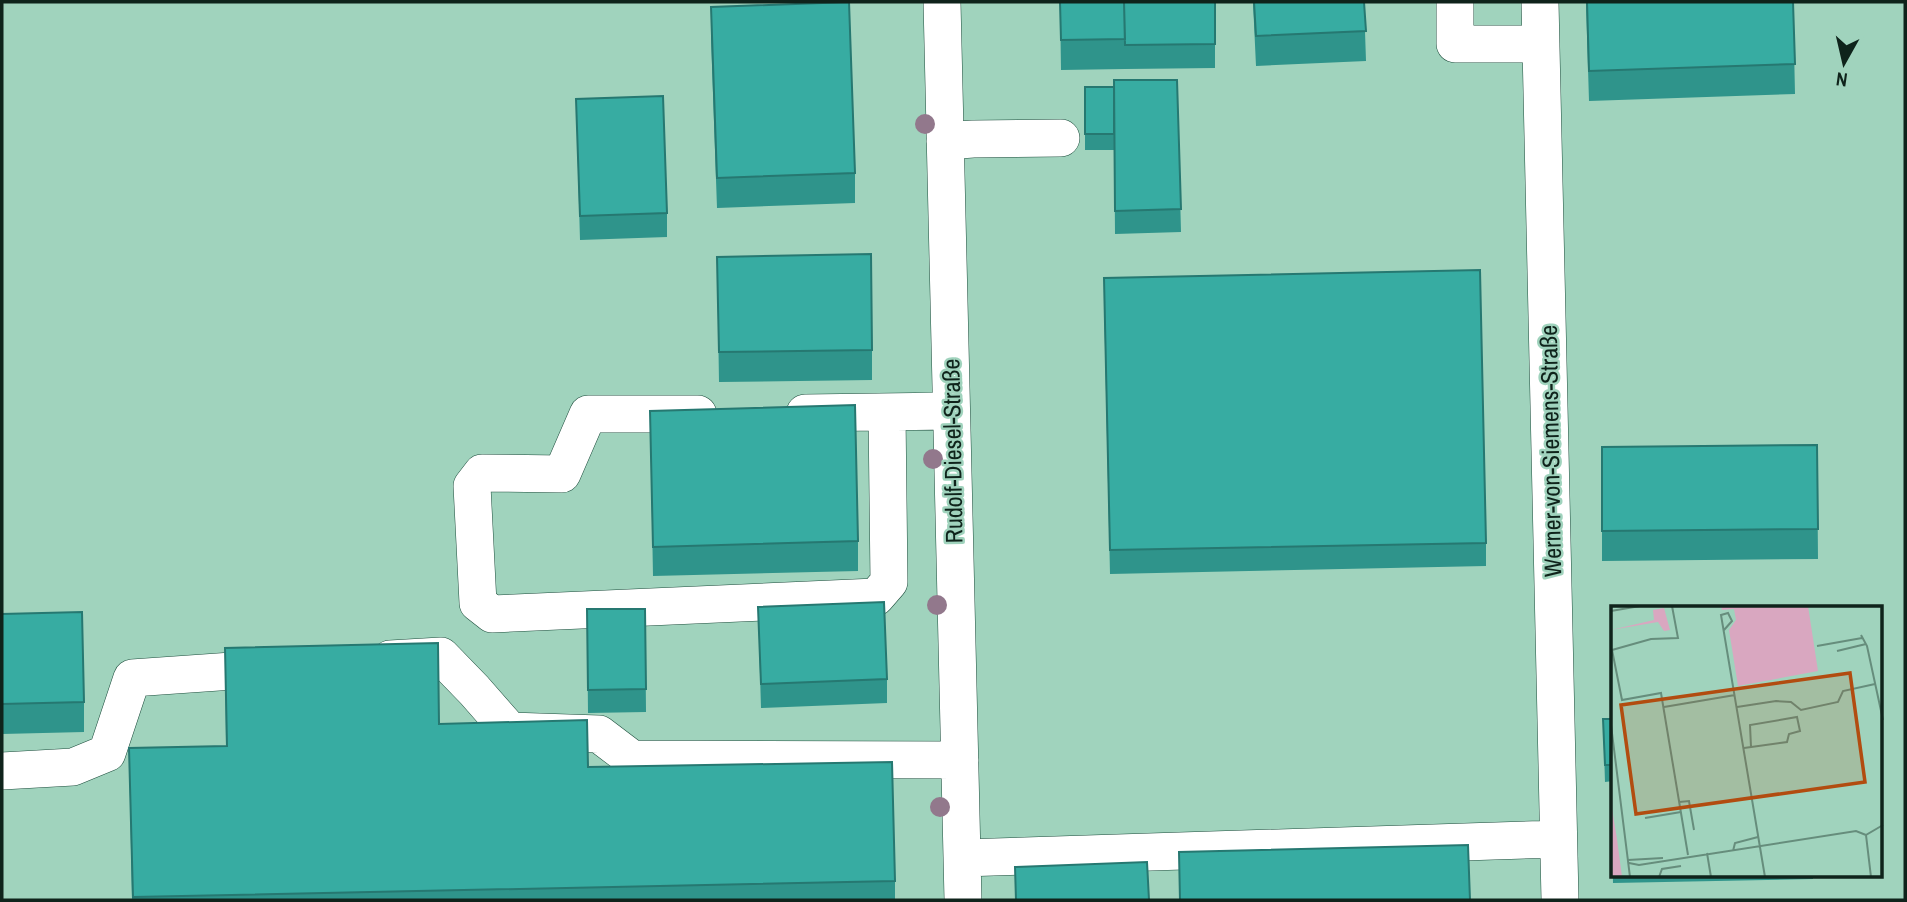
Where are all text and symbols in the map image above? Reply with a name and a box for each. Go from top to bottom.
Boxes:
north arrow [1809,28,1879,98]
text: N [1834,66,1849,93]
street label: Werner-von-Siemens-Straße [1532,325,1568,577]
street label: Rudolf-Diesel-Straße [934,358,970,544]
inset map [1611,606,1882,878]

